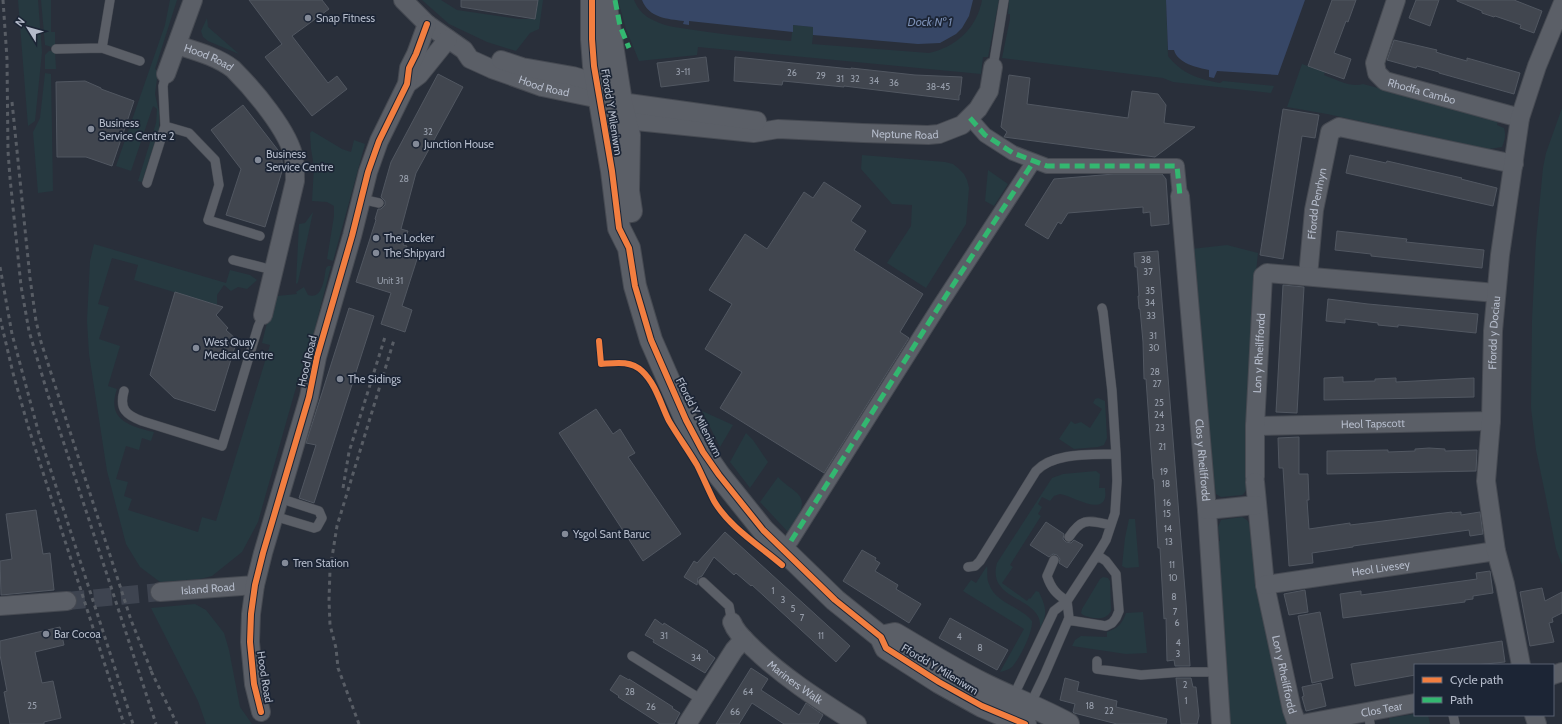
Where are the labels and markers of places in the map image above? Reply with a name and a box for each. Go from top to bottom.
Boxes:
place label: Snap Fitness [316,11,375,25]
marker: Snap Fitness [303,13,313,23]
place label: Business Service Centre 2 [99,116,175,143]
marker: Business Service Centre 2 [86,124,96,134]
place label: Junction House [423,137,494,151]
marker: Junction House [411,139,421,149]
place label: Business Service Centre [266,147,334,174]
marker: Business Service Centre [253,155,263,165]
place label: The Locker [384,231,435,245]
marker: The Locker [371,233,381,243]
place label: The Shipyard [384,246,445,260]
marker: The Shipyard [371,248,381,258]
place label: West Quay Medical Centre [204,335,274,362]
marker: West Quay Medical Centre [191,343,201,353]
place label: The Sidings [348,372,402,386]
marker: The Sidings [335,374,345,384]
place label: Ysgol Sant Baruc [572,527,650,541]
marker: Ysgol Sant Baruc [560,529,570,539]
place label: Tren Station [293,556,349,570]
marker: Tren Station [280,558,290,568]
place label: Bar Cocoa [54,627,101,641]
marker: Bar Cocoa [41,629,51,639]

